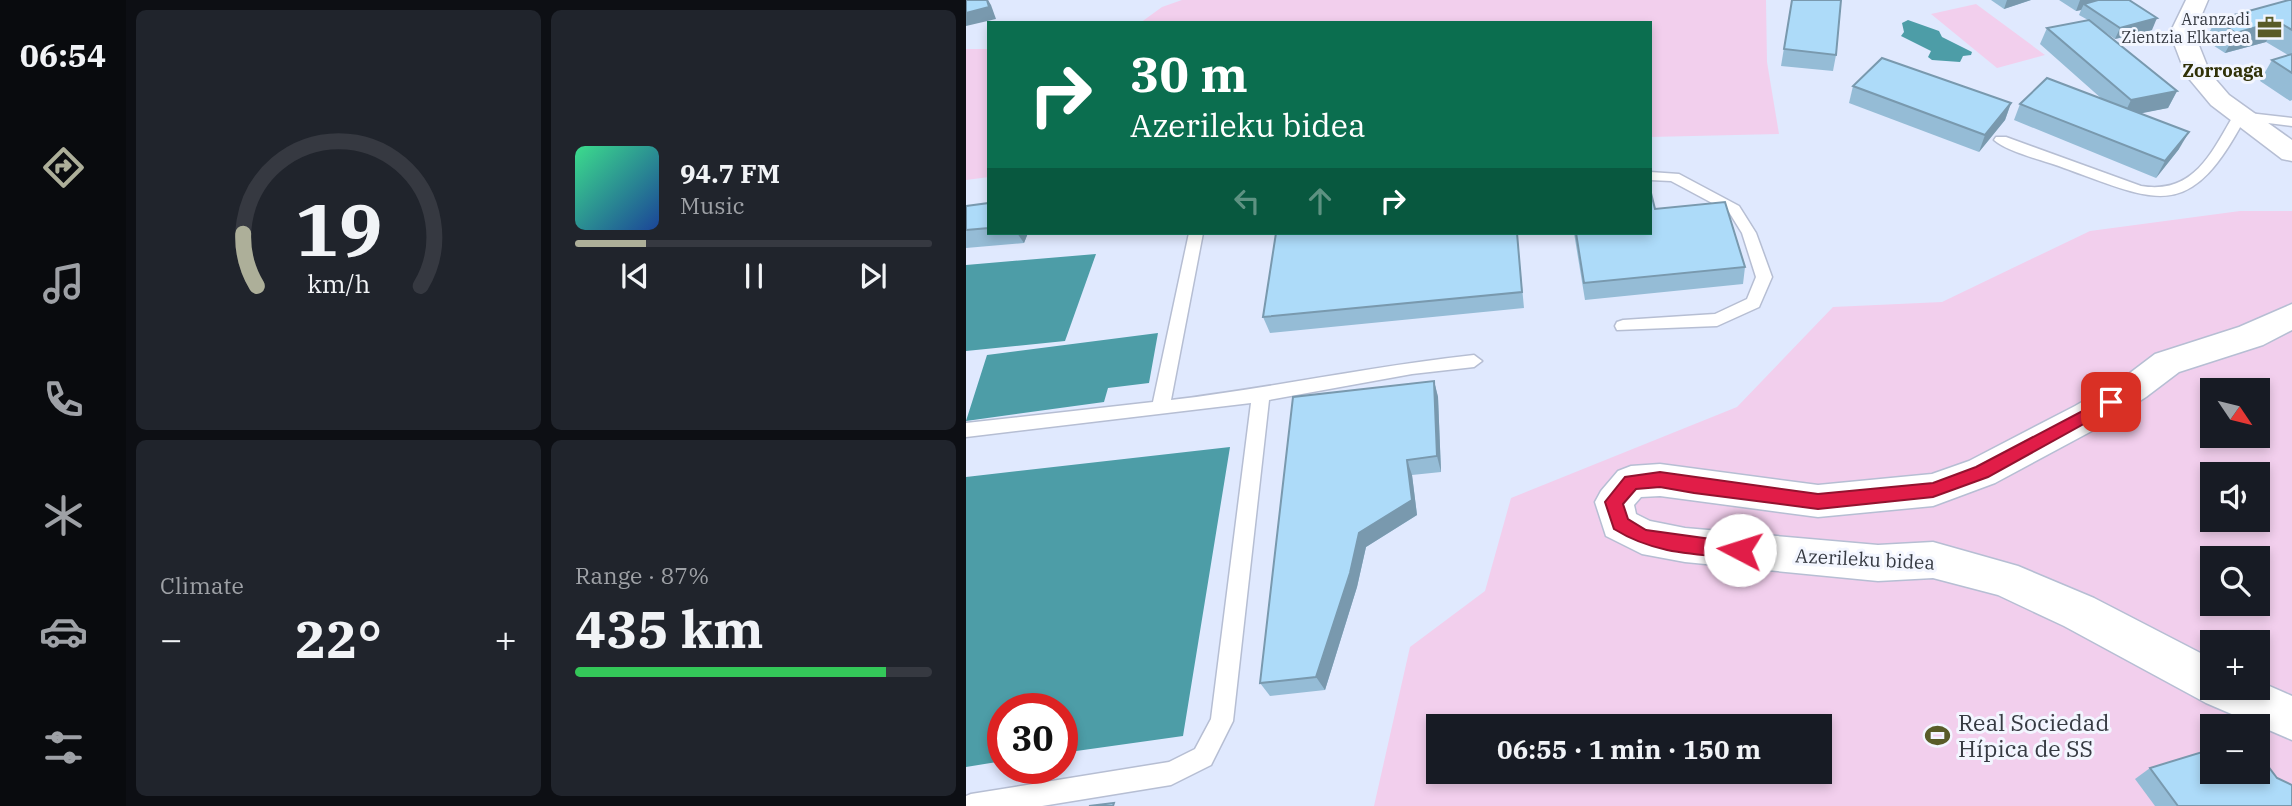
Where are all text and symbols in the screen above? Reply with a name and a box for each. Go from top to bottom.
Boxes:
place label: Aranzadi Zientzia Elkartea [2121,9,2250,47]
office icon: Aranzadi Zientzia Elkartea [2256,14,2284,42]
text: 06:54 [20,34,106,76]
text: 30 m [1130,42,1248,105]
icon: right [1015,49,1106,140]
district label: Zorroaga [2182,59,2264,82]
text: Azerileku bidea [1130,104,1366,146]
icon: directions [39,143,88,192]
text: 94.7 FM [680,156,780,190]
text: 19 [295,182,382,277]
icon: left [1228,182,1266,220]
icon: ahead [1301,182,1339,220]
icon: right [1374,182,1412,220]
text: Music [680,190,745,220]
icon: previous [616,257,654,295]
icon: pause [735,257,773,295]
icon: next [854,257,892,295]
icon: music [39,259,88,308]
text: km/h [307,267,370,300]
pin [2081,372,2141,432]
icon: phone [39,375,88,424]
north arrow [2200,378,2270,448]
map controls [2200,378,2270,784]
icon: arrive [2092,383,2130,421]
button: sound [2200,462,2270,532]
icon: climate [39,491,88,540]
position arrow [1703,513,1777,587]
street label: Azerileku bidea [1794,543,1936,575]
button: search [2200,546,2270,616]
text: Range · 87% [575,560,709,590]
text: Climate [160,570,244,600]
text: 435 km [575,595,764,662]
text: 22° [295,605,382,672]
icon: car [39,607,88,656]
text: − [160,614,183,663]
text: + [494,614,517,663]
button: + [2200,630,2270,700]
speed limit sign: 30 [987,693,1078,784]
place label: Real Sociedad Hípica de SS [1958,707,2109,763]
button: − [2200,714,2270,784]
sports icon: Real Sociedad Hípica de SS [1924,722,1952,750]
icon: filters [39,723,88,772]
text: 06:55 · 1 min · 150 m [1497,732,1761,766]

